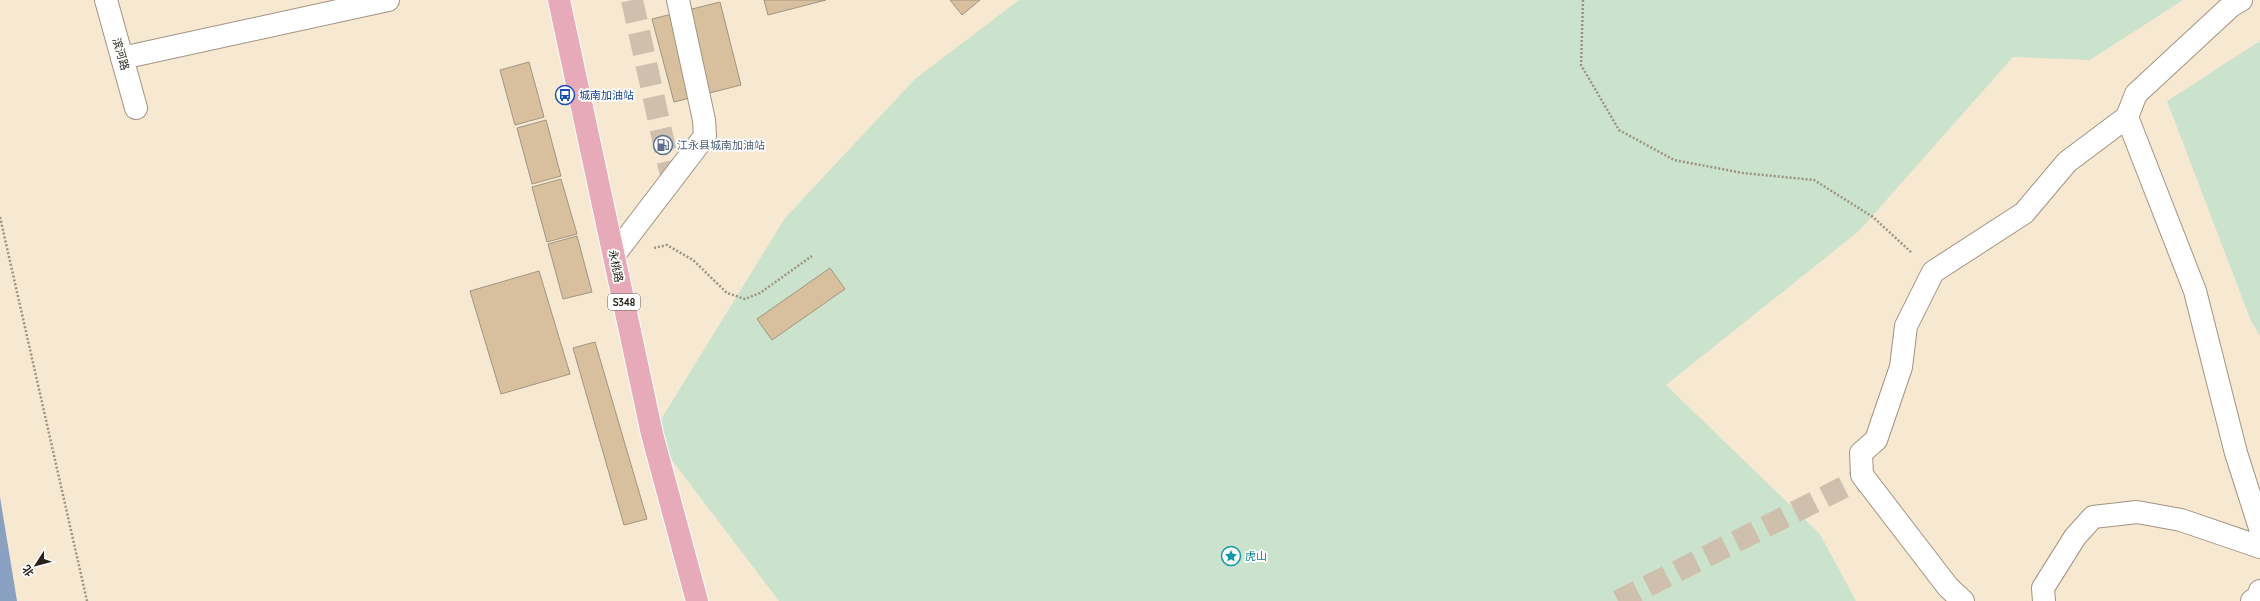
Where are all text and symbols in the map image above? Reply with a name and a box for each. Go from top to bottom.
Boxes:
street label: 滨河路 [110,36,132,72]
bus stop icon: 城南加油站 [554,84,576,106]
place label: 城南加油站 [579,88,634,102]
fuel station icon: 江永县城南加油站 [652,134,674,156]
place label: 江永县城南加油站 [677,138,765,152]
street label: 永桃路 [606,248,626,284]
road number: S348 [608,294,640,310]
north arrow [16,545,56,585]
place icon: 虎山 [1220,545,1242,567]
place label: 虎山 [1245,549,1267,563]
text: 北 [19,562,37,579]

